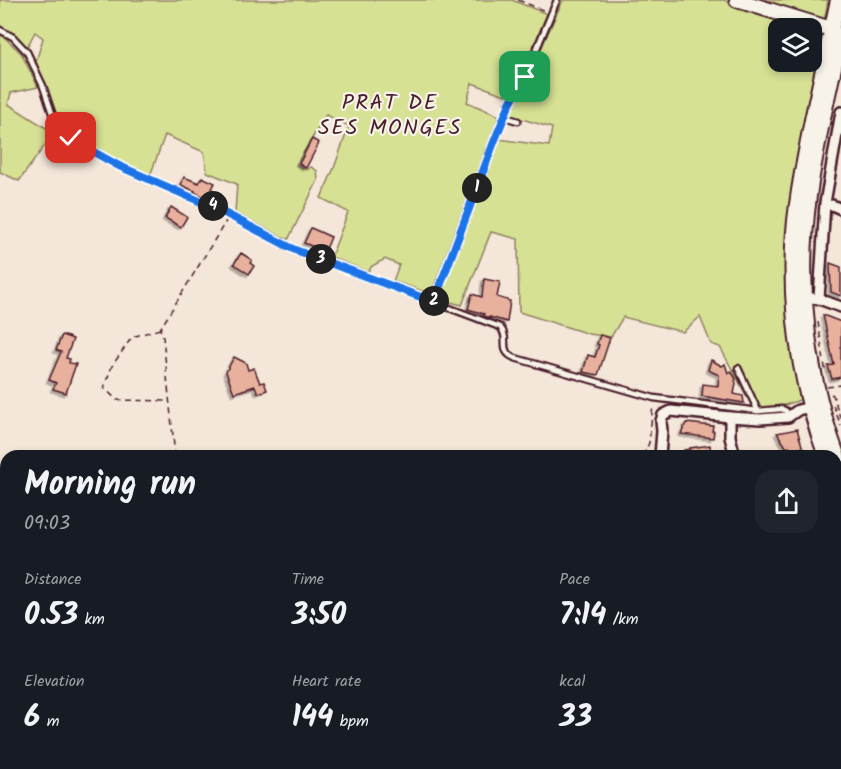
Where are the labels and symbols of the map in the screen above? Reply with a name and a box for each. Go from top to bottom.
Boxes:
pin [499,51,550,102]
district label: PRAT DE SES MONGES [318,86,462,146]
pin [45,112,96,163]
pin: 1 [462,173,492,203]
pin: 4 [198,191,228,221]
pin: 3 [306,244,336,274]
pin: 2 [419,286,449,316]

